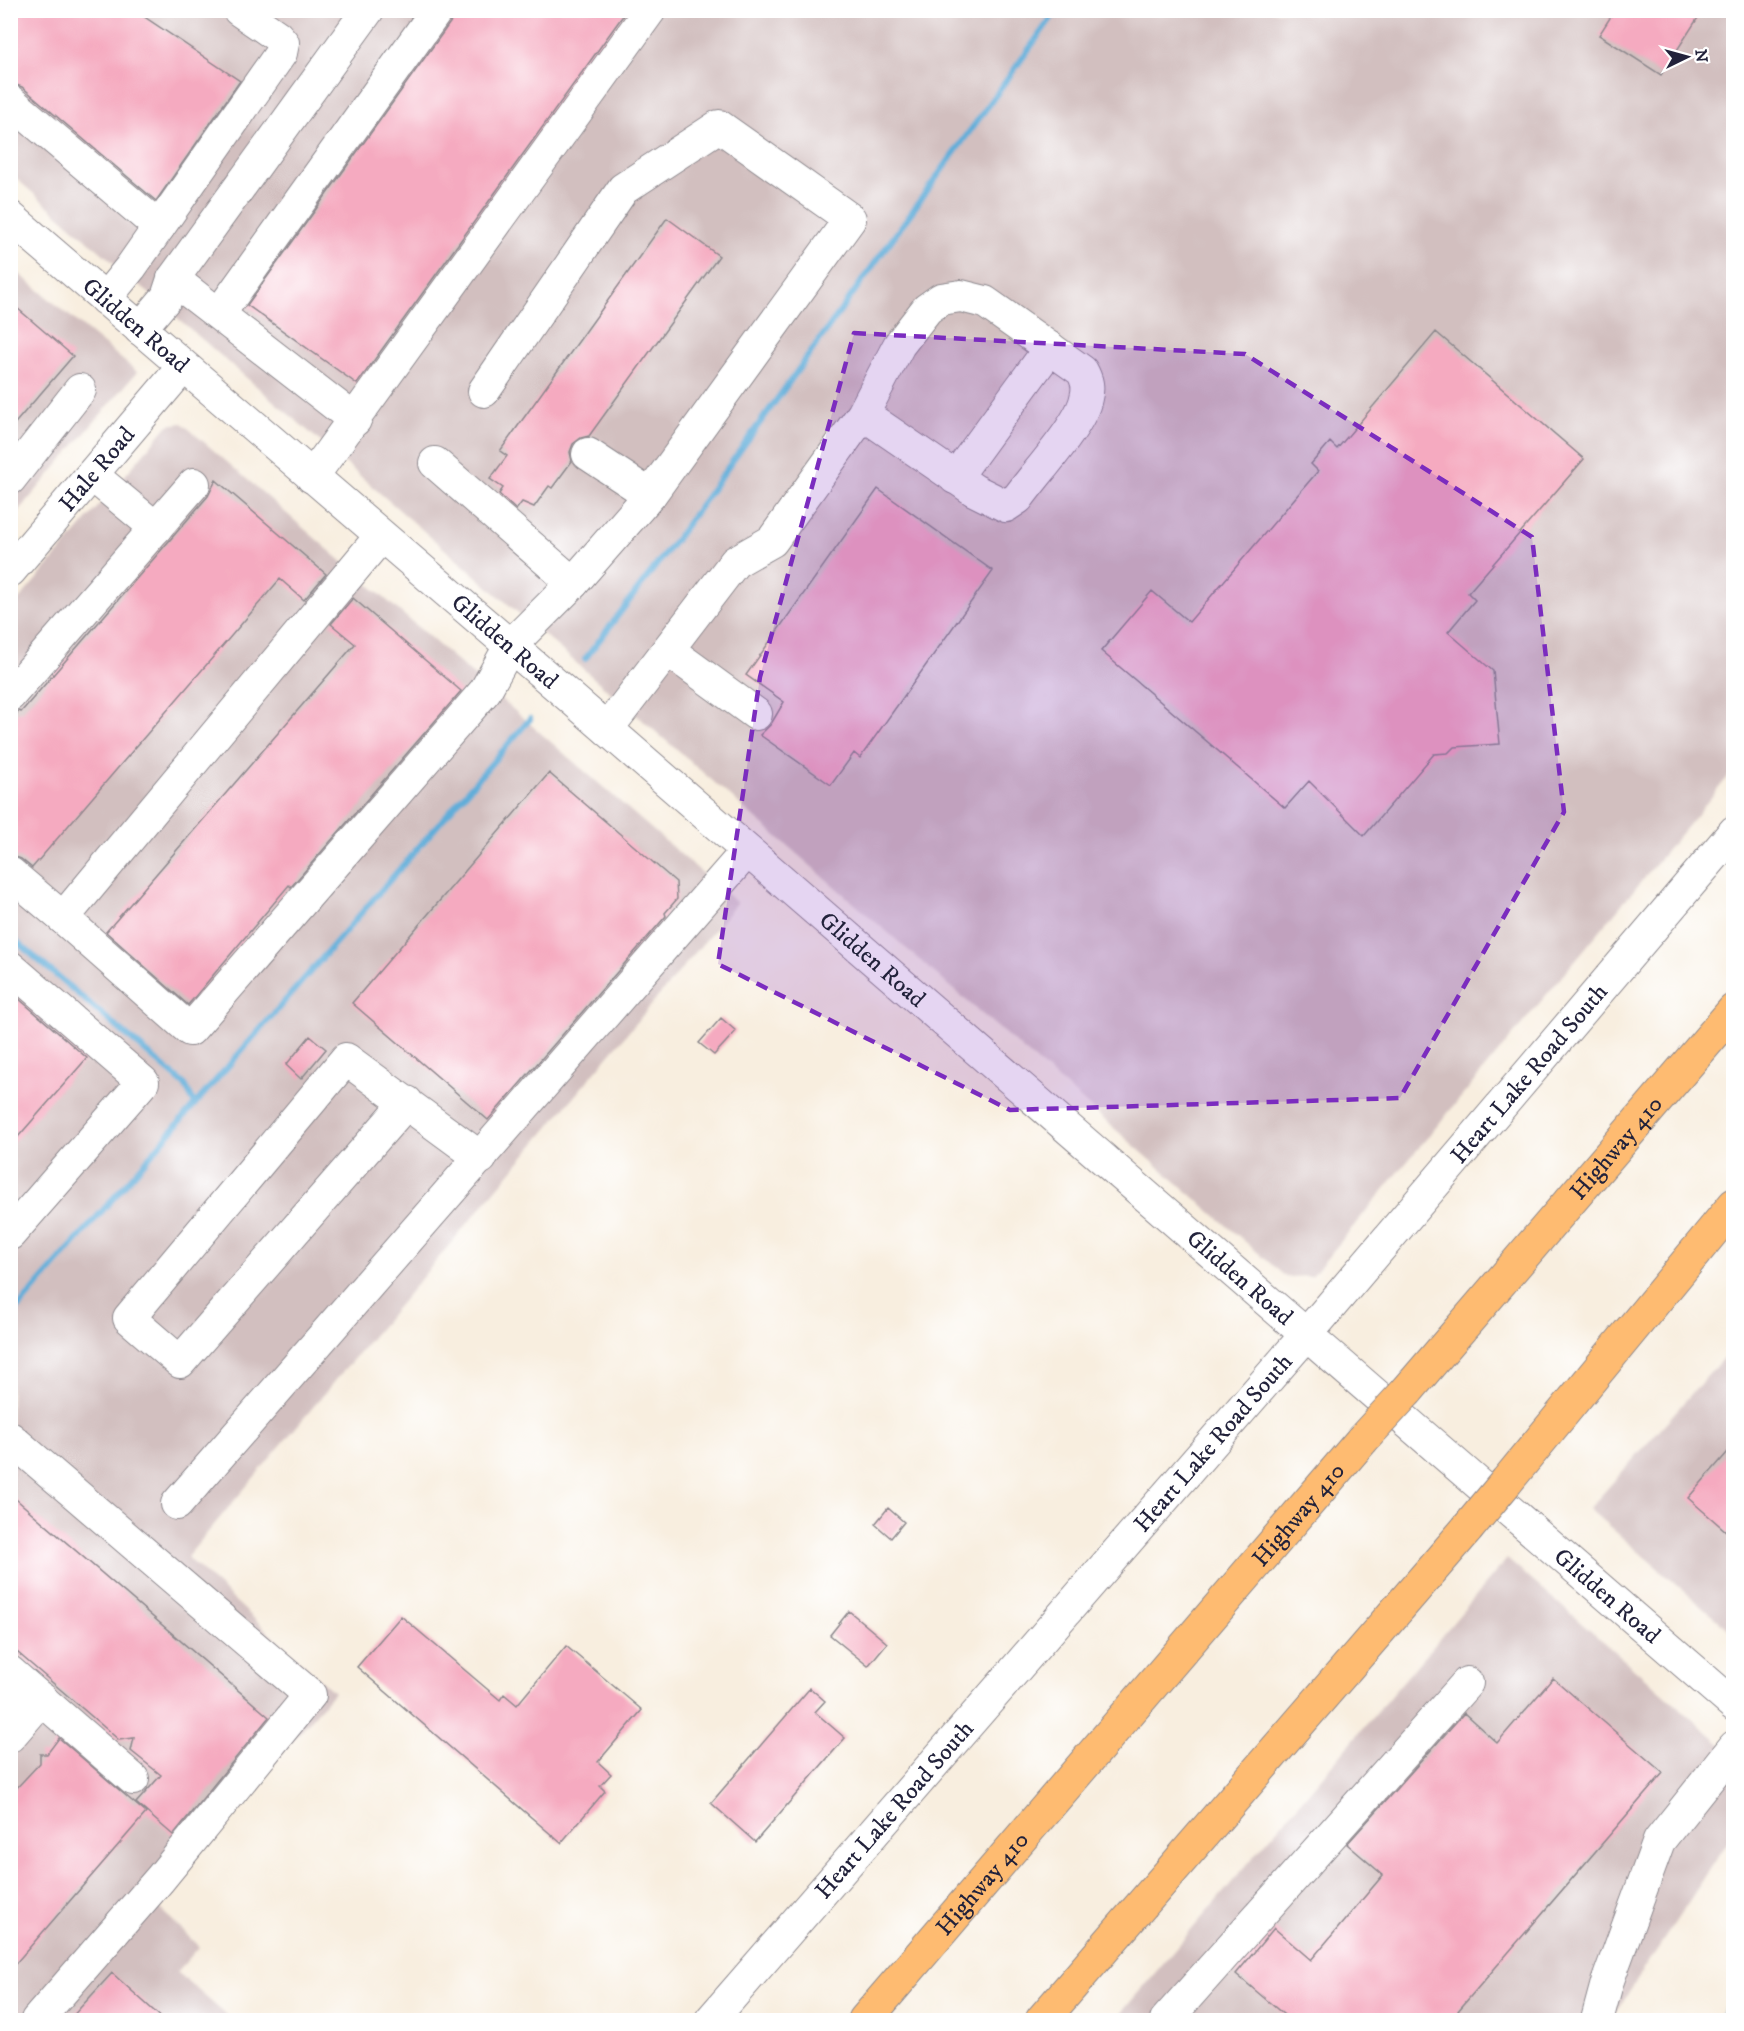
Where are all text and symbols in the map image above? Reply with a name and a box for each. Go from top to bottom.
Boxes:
north arrow [1657,27,1717,87]
text: N [1690,48,1711,63]
street label: Glidden Road [76,272,195,380]
street label: Hale Road [53,421,142,518]
street label: Glidden Road [445,588,564,696]
street label: Glidden Road [812,906,932,1014]
street label: Heart Lake Road South [1444,977,1615,1170]
street label: Highway 410 [1564,1090,1670,1206]
street label: Glidden Road [1180,1224,1299,1332]
street label: Heart Lake Road South [1128,1347,1299,1539]
street label: Highway 410 [1246,1457,1352,1573]
street label: Glidden Road [1547,1542,1666,1651]
street label: Heart Lake Road South [809,1714,981,1906]
street label: Highway 410 [930,1826,1036,1942]

